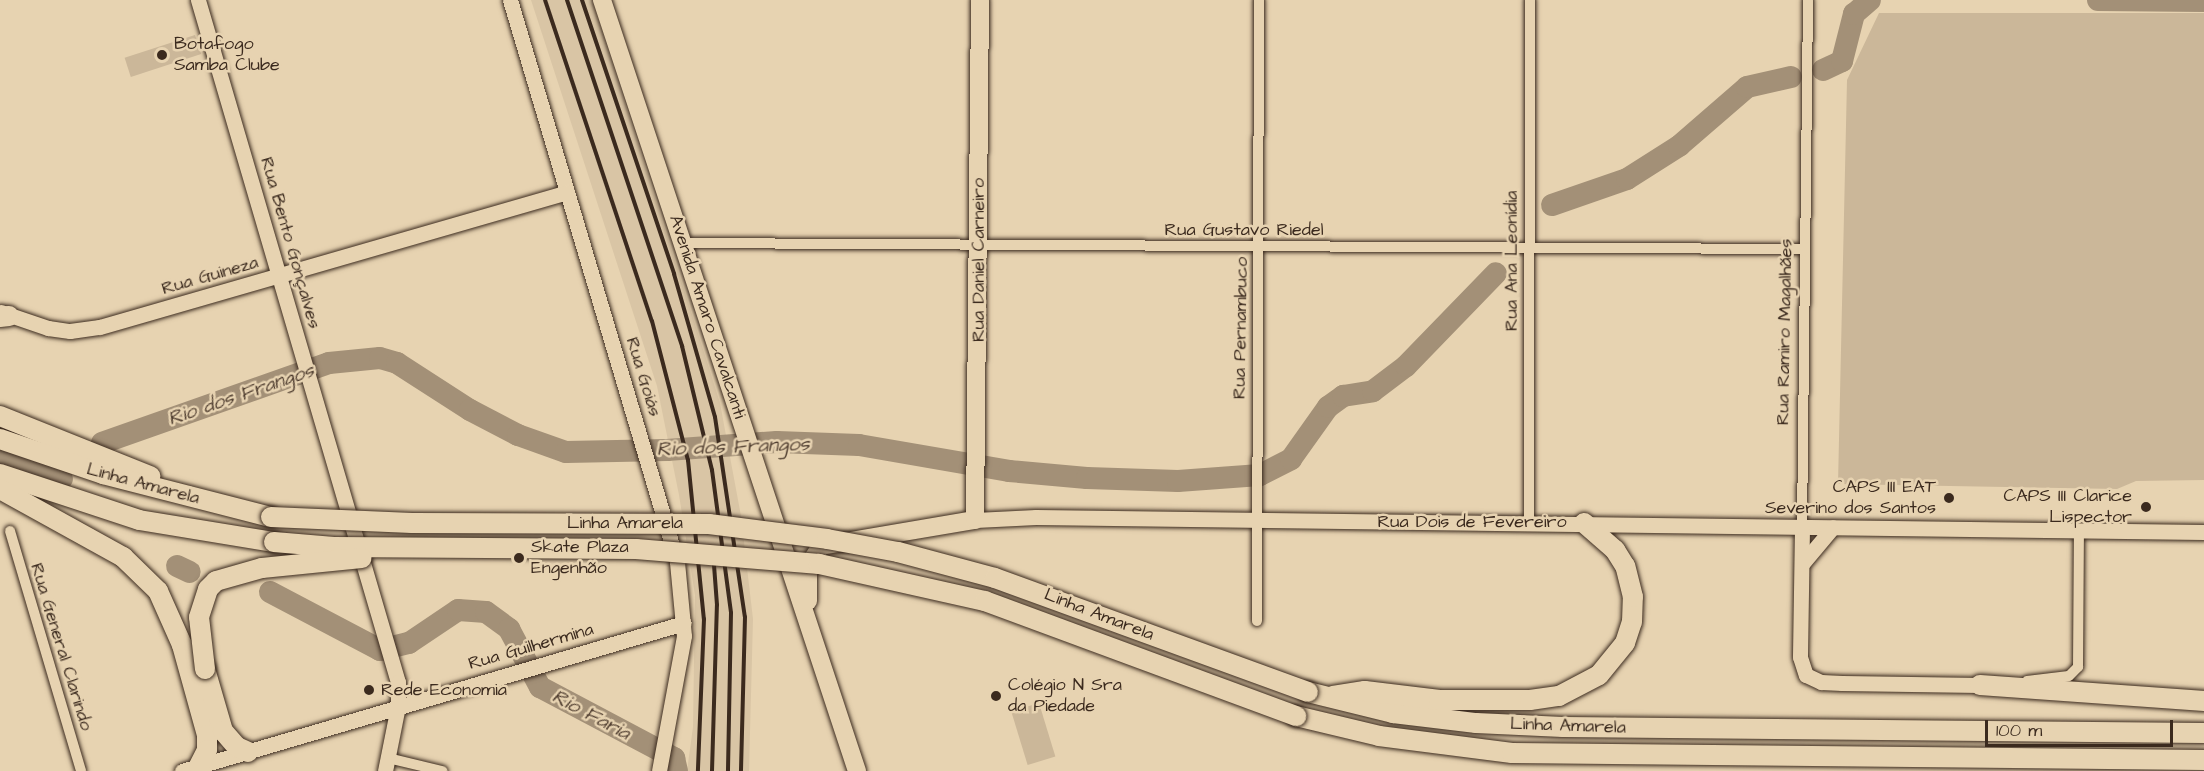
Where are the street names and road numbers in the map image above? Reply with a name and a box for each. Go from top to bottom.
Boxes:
street label: Rua Bento Gonçalves [255,155,325,331]
street label: Rua Daniel Carneiro [968,178,990,342]
street label: Rua Ana Leonídia [1501,191,1523,331]
street label: Avenida Amaro Cavalcanti [664,213,750,421]
street label: Rua Gustavo Riedel [1164,219,1324,241]
street label: Rua Ramiro Magalhães [1773,239,1797,425]
street label: Rua Guineza [159,252,261,300]
street label: Rua Pernambuco [1229,257,1253,399]
street label: Rua Goiás [621,335,665,419]
street label: Linha Amarela [84,459,202,509]
street label: Rua Dois de Fevereiro [1378,511,1567,533]
street label: Linha Amarela [567,512,683,534]
street label: Rua General Clarindo [25,561,97,733]
street label: Linha Amarela [1041,584,1157,646]
street label: Rua Guilhermina [466,619,596,675]
street label: Linha Amarela [1510,713,1626,739]

